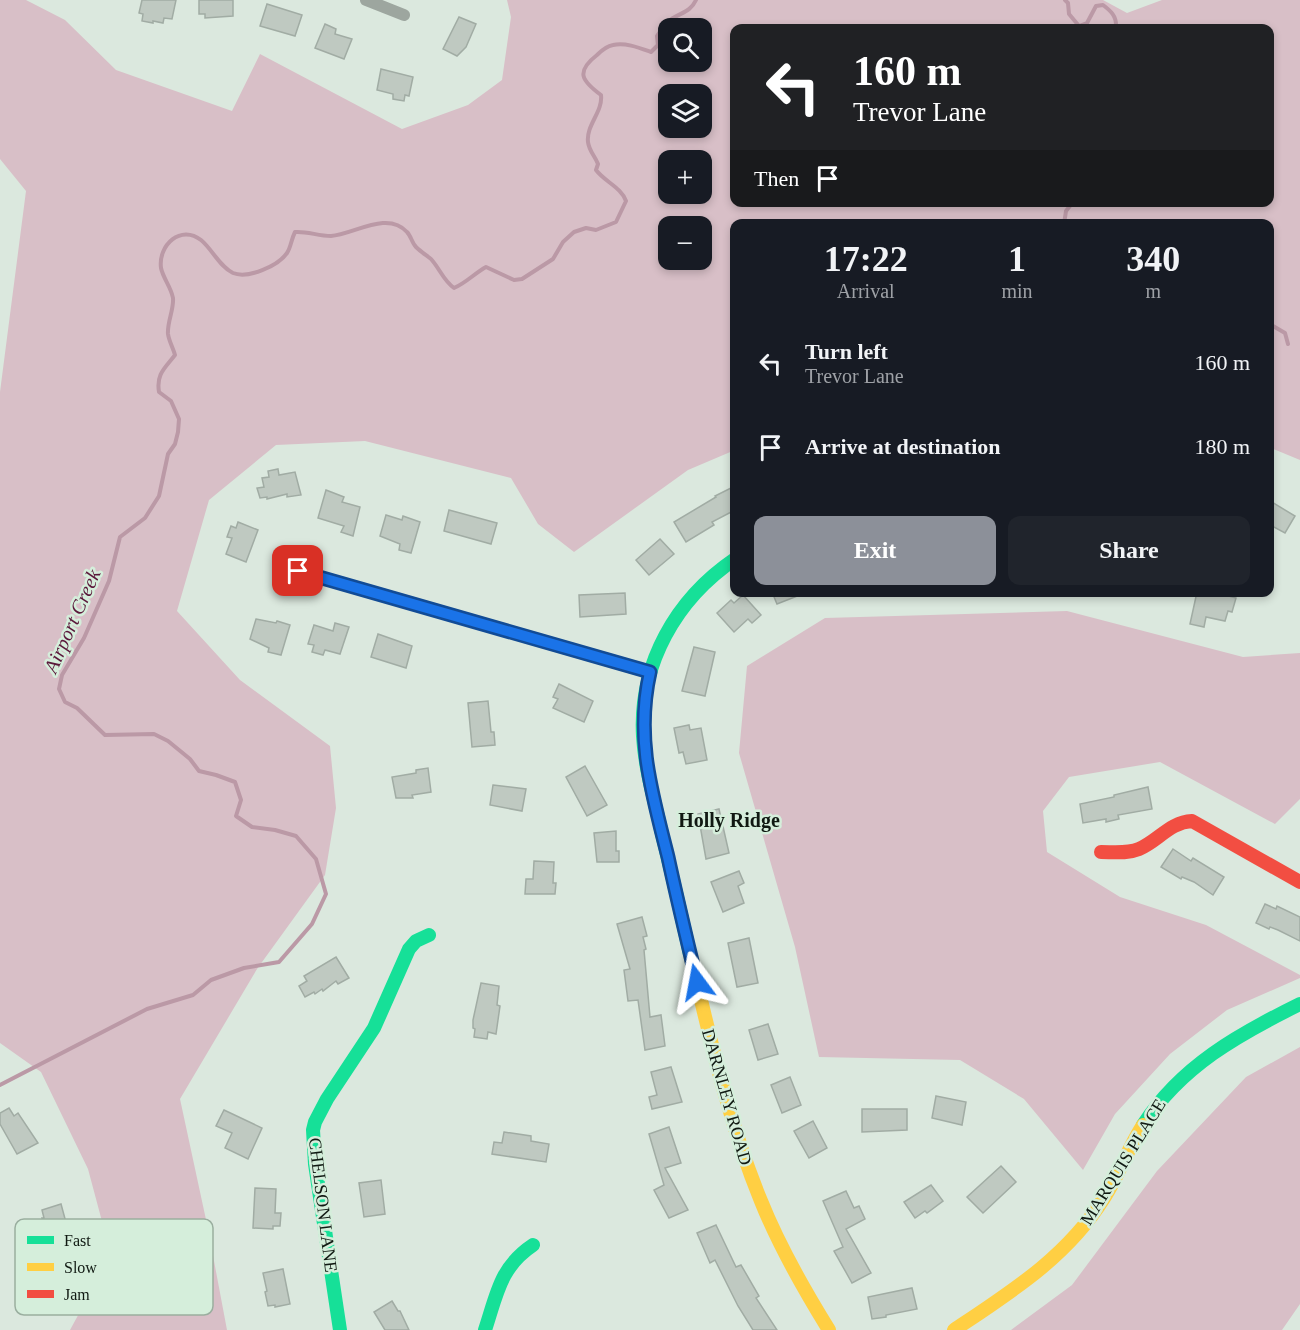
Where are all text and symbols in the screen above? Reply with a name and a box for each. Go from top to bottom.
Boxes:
map controls [658,18,712,270]
button: search [658,18,712,72]
icon: left [754,48,832,126]
text: 160 m [853,48,962,94]
button: layers [658,84,712,138]
text: Trevor Lane [853,97,986,127]
button: + [658,150,712,204]
icon: arrive [811,162,844,195]
text: Then [754,166,799,191]
button: − [658,216,712,270]
text: 17:22 [824,239,908,279]
text: 1 [1008,239,1026,279]
text: 340 [1126,239,1180,279]
text: Arrival [837,280,895,302]
text: min [1001,280,1033,302]
text: m [1146,280,1161,302]
text: Turn left [805,339,888,364]
icon: left [754,347,787,380]
text: 160 m [1194,350,1250,375]
text: Trevor Lane [805,365,904,387]
icon: arrive [754,431,787,464]
text: Arrive at destination [805,434,1001,459]
text: 180 m [1194,434,1250,459]
button: Exit [754,516,996,585]
button: Share [1008,516,1250,585]
pin [272,545,323,596]
icon: arrive [281,554,314,587]
water label: Airport Creek [39,565,106,678]
district label: Holly Ridge [678,809,780,832]
position arrow [665,950,729,1014]
street label: DARNLEY ROAD [698,1027,756,1167]
street label: MARQUIS PLACE [1076,1095,1170,1229]
street label: CHELSON LANE [305,1137,341,1273]
legend [15,1219,213,1315]
text: Fast [64,1232,91,1249]
text: Slow [64,1259,97,1276]
text: Jam [64,1286,90,1303]

